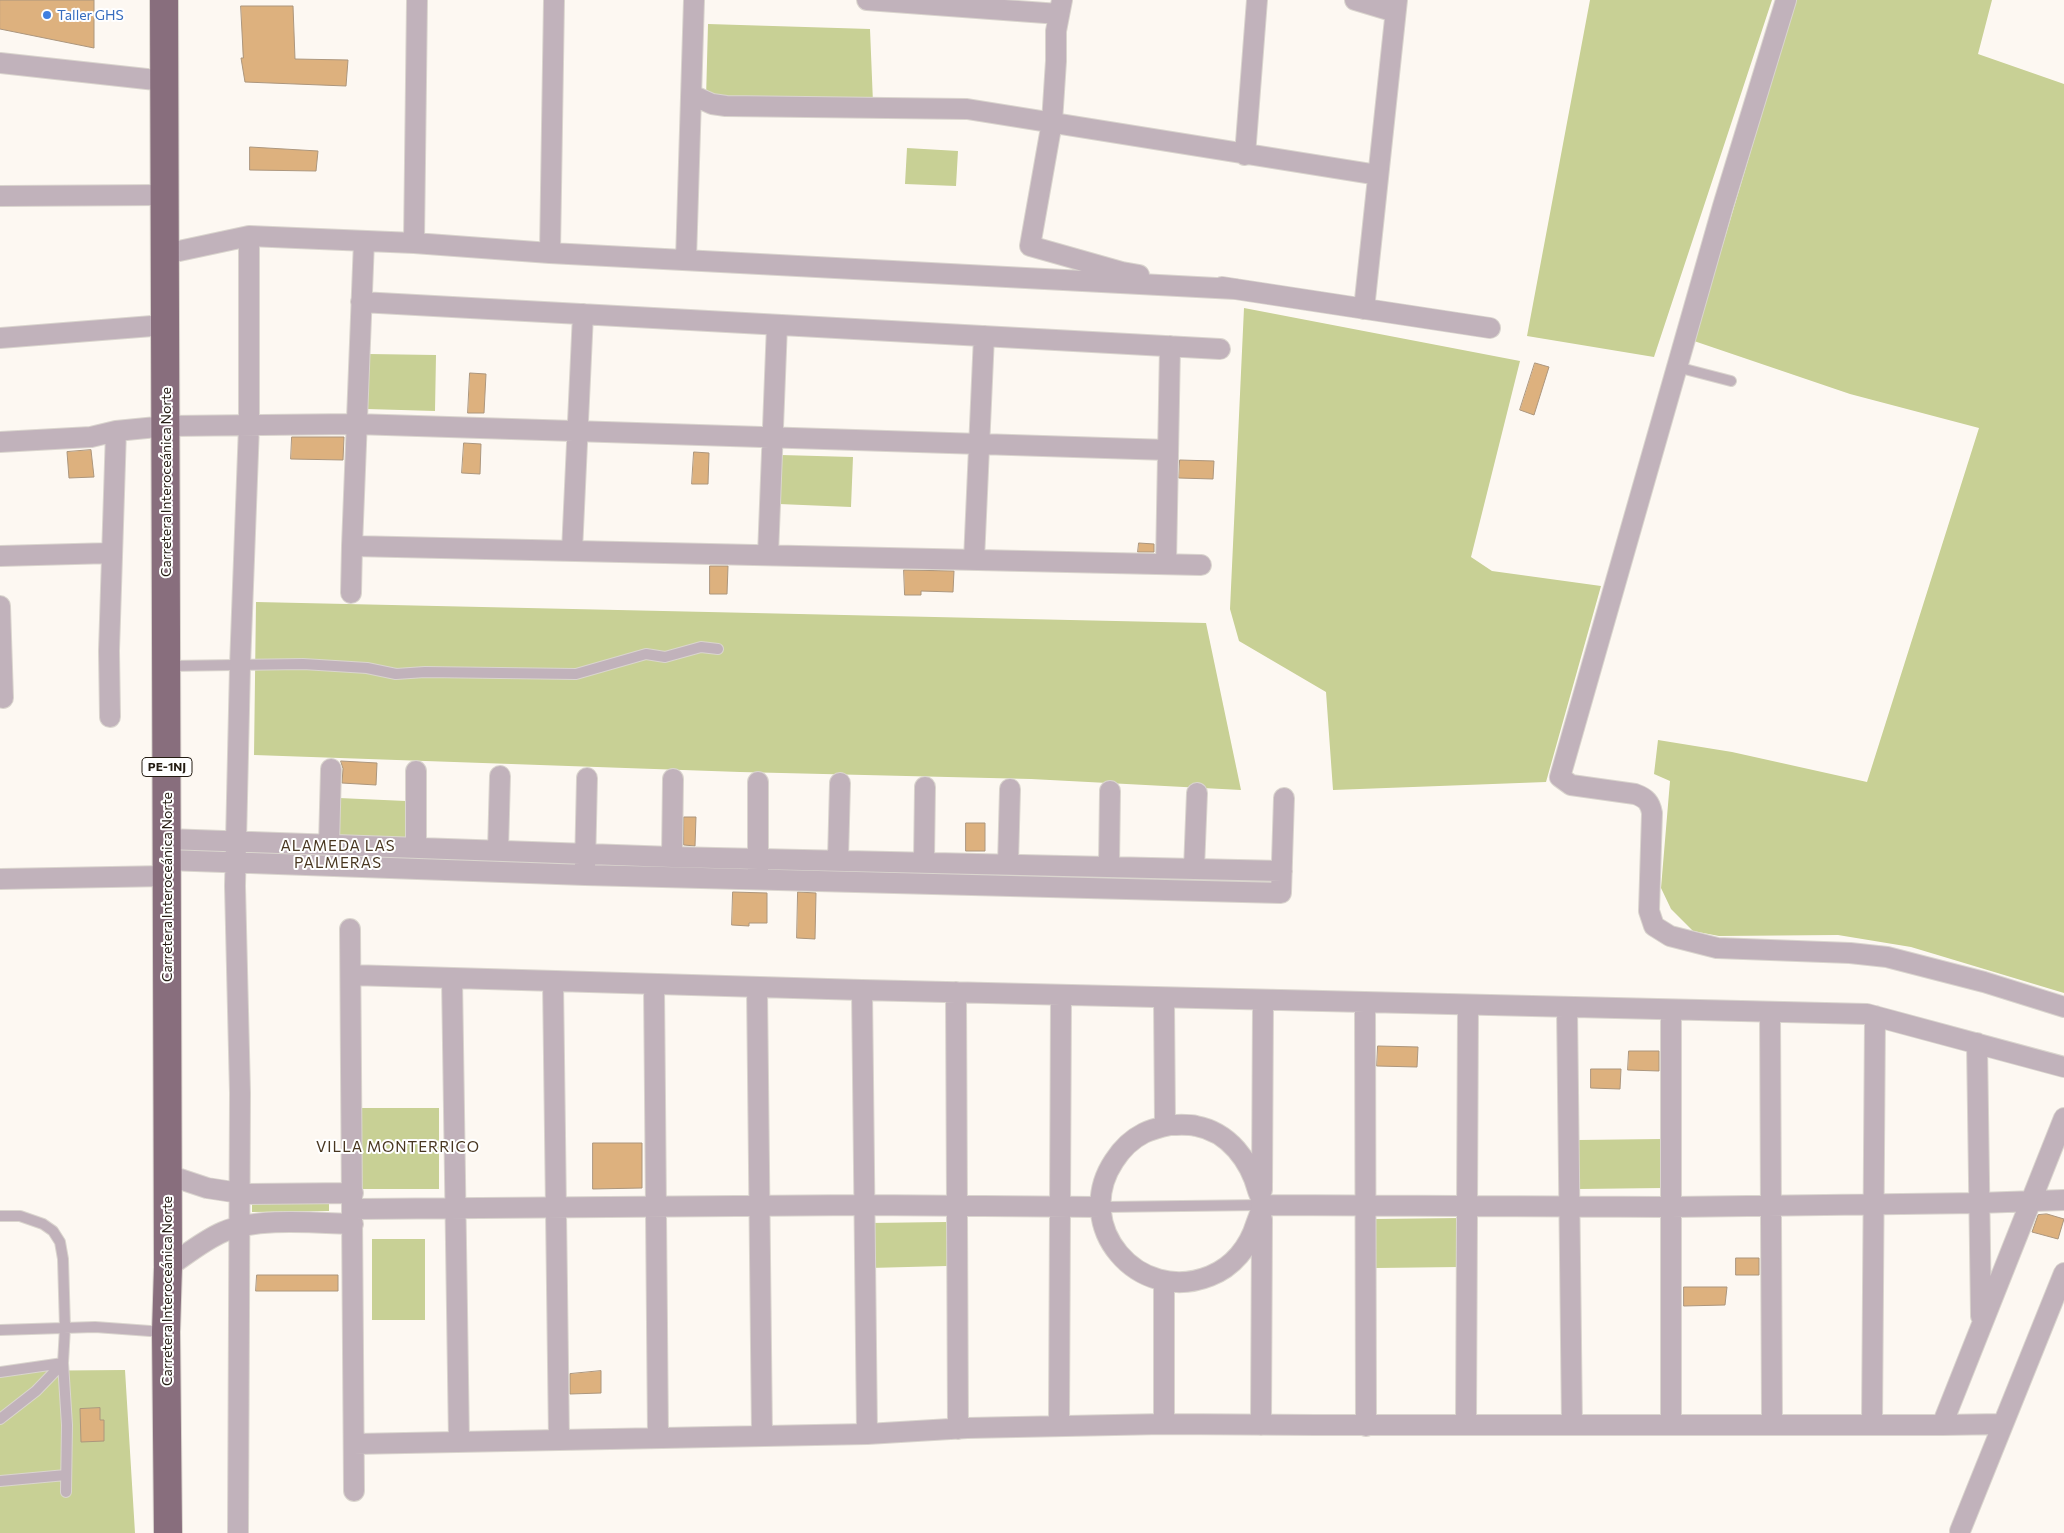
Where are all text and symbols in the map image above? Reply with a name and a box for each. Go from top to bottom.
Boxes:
place label: Taller GHS [57,7,124,23]
marker: Taller GHS [41,9,53,21]
street label: Carretera Interoceánica Norte [158,387,174,577]
road number: PE-1NJ [142,758,192,776]
street label: Carretera Interoceánica Norte [159,792,175,982]
district label: ALAMEDA LAS PALMERAS [279,837,397,872]
district label: VILLA MONTERRICO [314,1138,482,1156]
street label: Carretera Interoceánica Norte [159,1196,175,1386]

